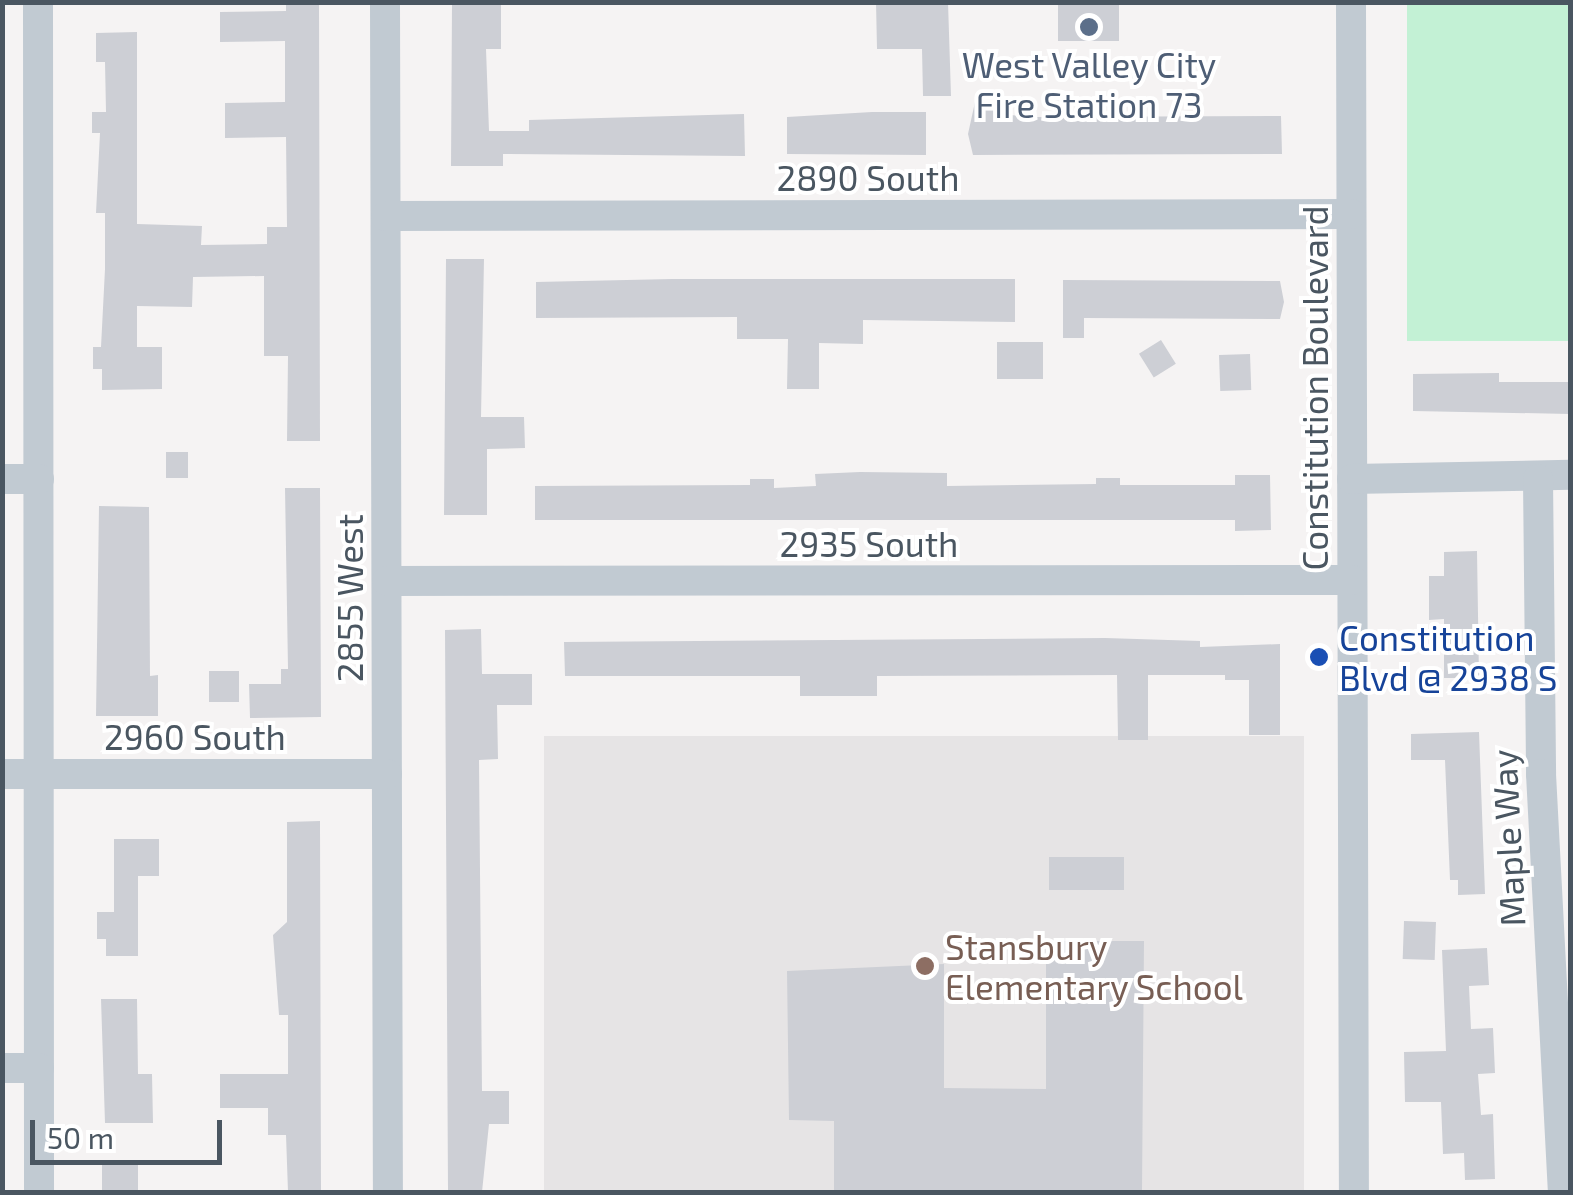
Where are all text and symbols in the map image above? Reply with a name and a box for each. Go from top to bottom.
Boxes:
marker: West Valley City Fire Station 73 [1078,16,1100,38]
place label: West Valley City Fire Station 73 [961,43,1217,125]
street label: 2890 South [777,156,959,198]
street label: Constitution Boulevard [1293,205,1335,571]
street label: 2855 West [328,514,370,682]
street label: 2935 South [780,522,958,564]
place label: Constitution Blvd @ 2938 S [1339,616,1557,698]
marker: Constitution Blvd @ 2938 S [1308,646,1330,668]
street label: 2960 South [104,715,286,757]
street label: Maple Way [1481,748,1533,928]
place label: Stansbury Elementary School [945,925,1244,1007]
marker: Stansbury Elementary School [914,955,936,977]
scale bar [35,1100,228,1162]
text: 50 m [47,1119,114,1155]

